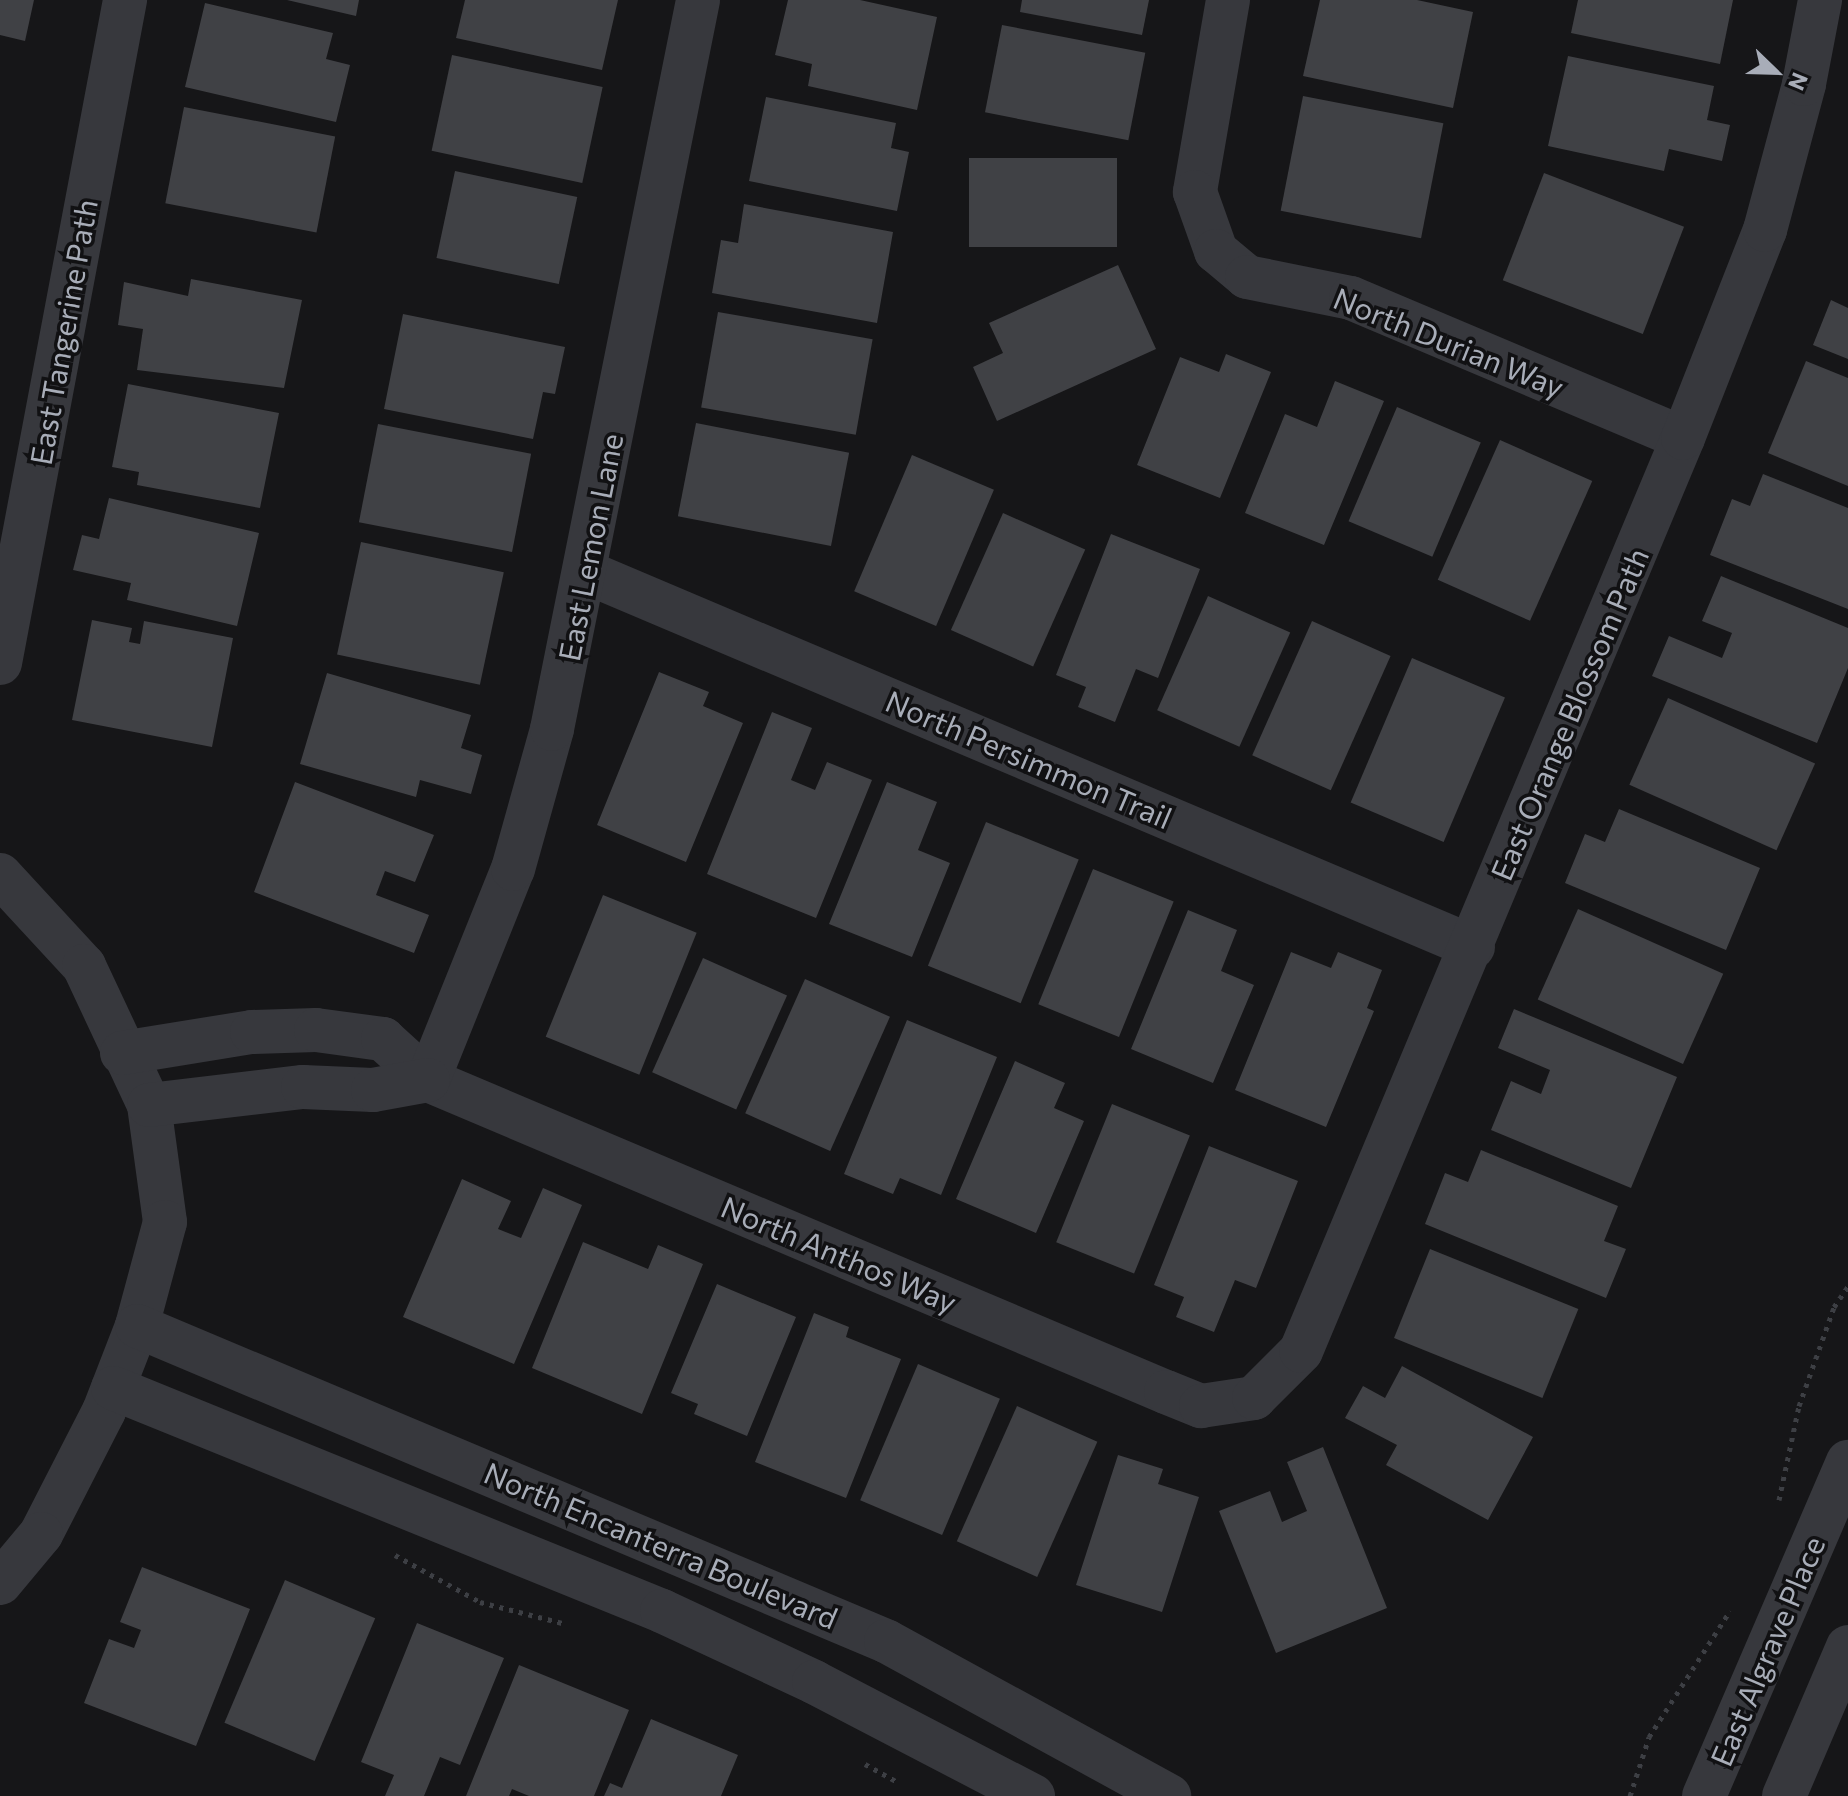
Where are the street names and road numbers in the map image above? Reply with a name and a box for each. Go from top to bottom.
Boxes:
street label: East Tangerine Path [22,196,104,468]
street label: North Durian Way [1329,279,1569,405]
street label: East Lemon Lane [550,430,630,664]
street label: East Orange Blossom Path [1483,542,1655,886]
street label: North Persimmon Trail [881,682,1177,836]
street label: North Anthos Way [716,1188,962,1320]
street label: North Encanterra Boulevard [479,1454,843,1636]
street label: East Algrave Place [1702,1531,1832,1771]

